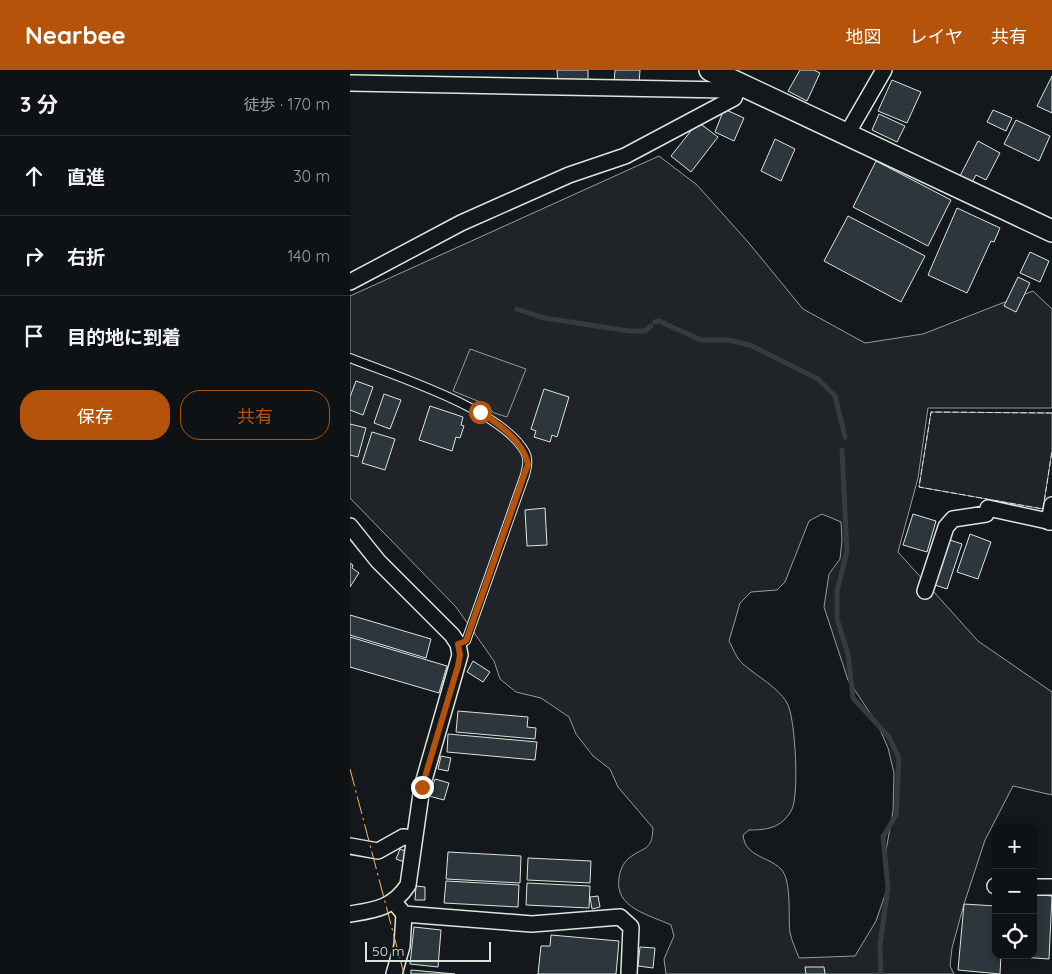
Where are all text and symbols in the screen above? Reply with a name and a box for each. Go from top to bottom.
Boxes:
text: Nearbee [25,20,126,50]
text: 地図 [846,25,882,48]
text: レイヤ [910,25,963,48]
text: 共有 [991,25,1027,48]
text: 3 分 [20,91,58,117]
text: 徒歩 · 170 m [244,94,330,114]
icon: ahead [20,162,48,190]
text: 直進 [67,165,105,189]
text: 30 m [293,166,330,186]
icon: right [20,242,48,270]
text: 右折 [67,245,105,269]
text: 140 m [287,246,330,266]
icon: arrive [20,322,48,350]
text: 目的地に到着 [67,325,181,349]
button: 保存 [20,390,170,440]
button: 共有 [180,390,330,440]
route start [469,401,492,424]
route end [411,776,434,799]
map controls [992,824,1037,959]
button: + [992,824,1037,869]
button: − [992,869,1037,914]
button: locate [992,914,1037,959]
scale bar [365,939,491,962]
text: 50 m [372,942,405,960]

